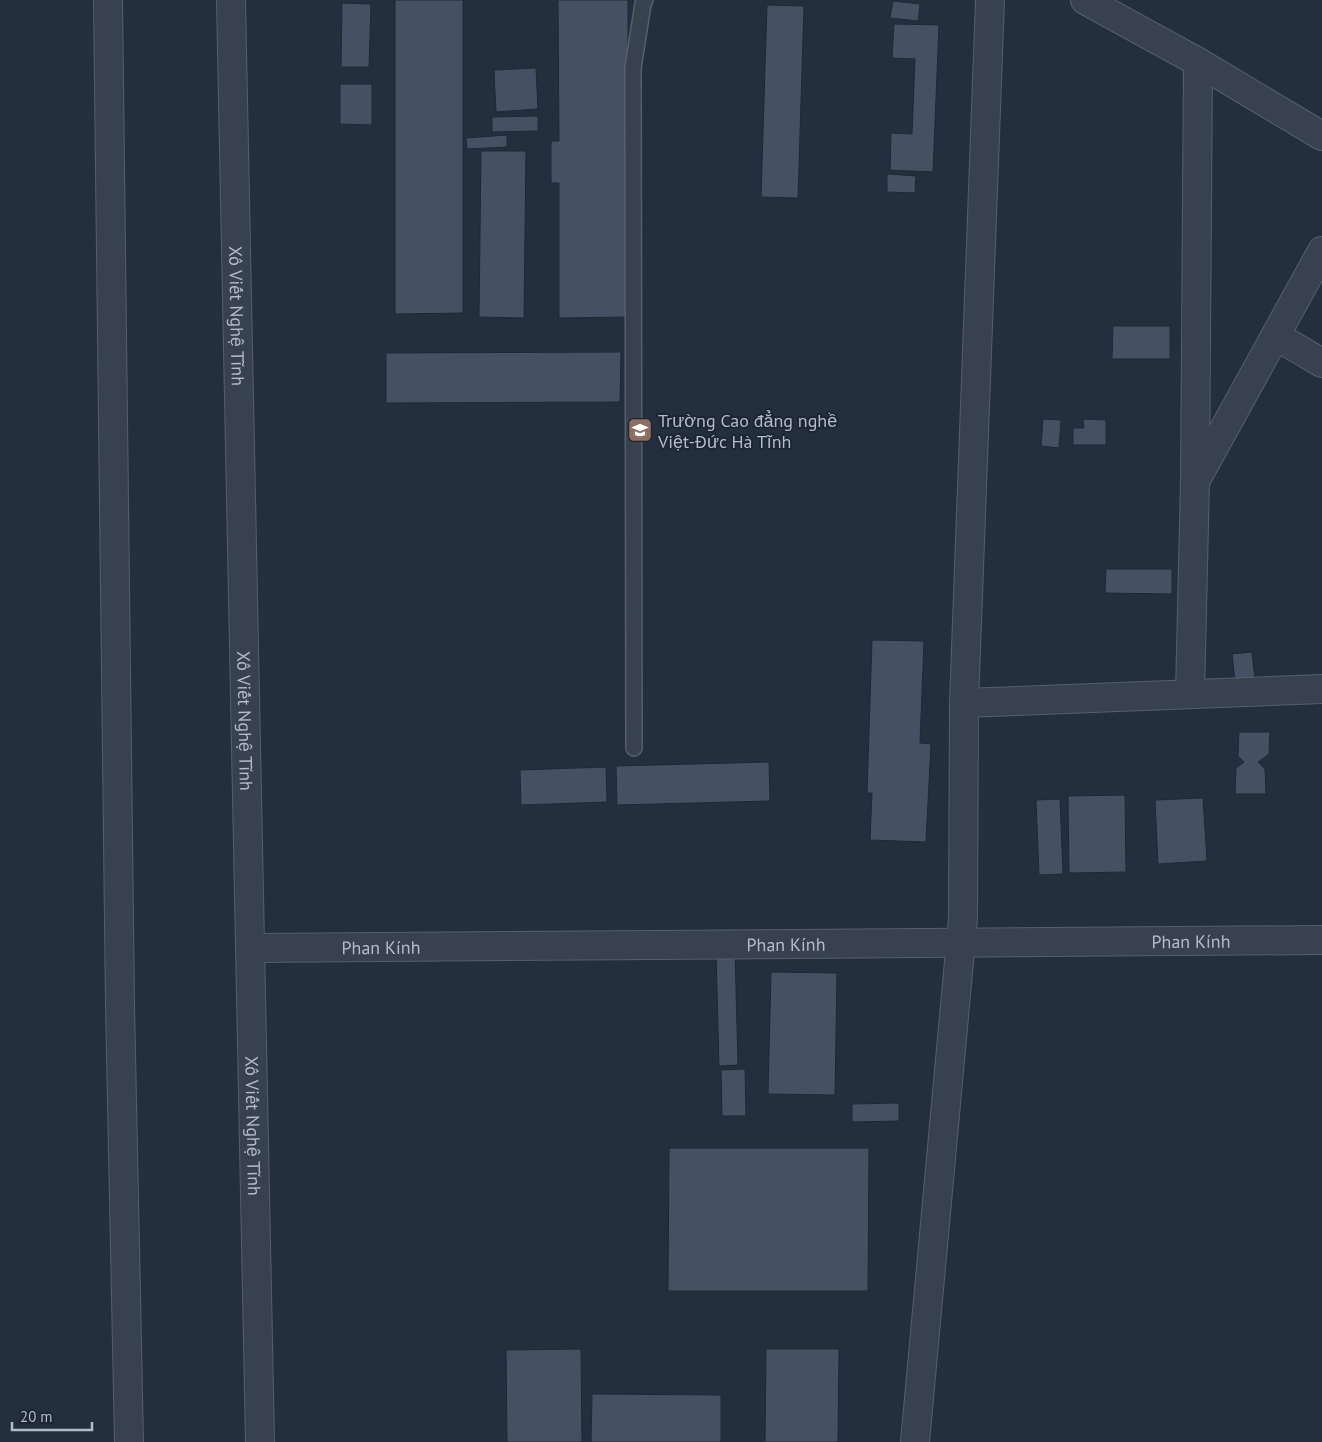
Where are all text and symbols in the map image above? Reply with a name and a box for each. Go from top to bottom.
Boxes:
street label: Xô Viết Nghệ Tĩnh [224,246,250,386]
place label: Trường Cao đẳng nghề Việt-Đức Hà Tĩnh [657,409,837,453]
school or university icon: Trường Cao đẳng nghề Việt-Đức Hà Tĩnh [627,417,653,443]
street label: Xô Viết Nghệ Tĩnh [233,651,258,791]
street label: Phan Kính [1151,929,1231,953]
street label: Phan Kính [746,932,826,956]
street label: Phan Kính [341,935,421,959]
street label: Xô Viết Nghệ Tĩnh [241,1056,267,1196]
scale bar [12,1400,92,1432]
text: 20 m [20,1407,53,1426]

